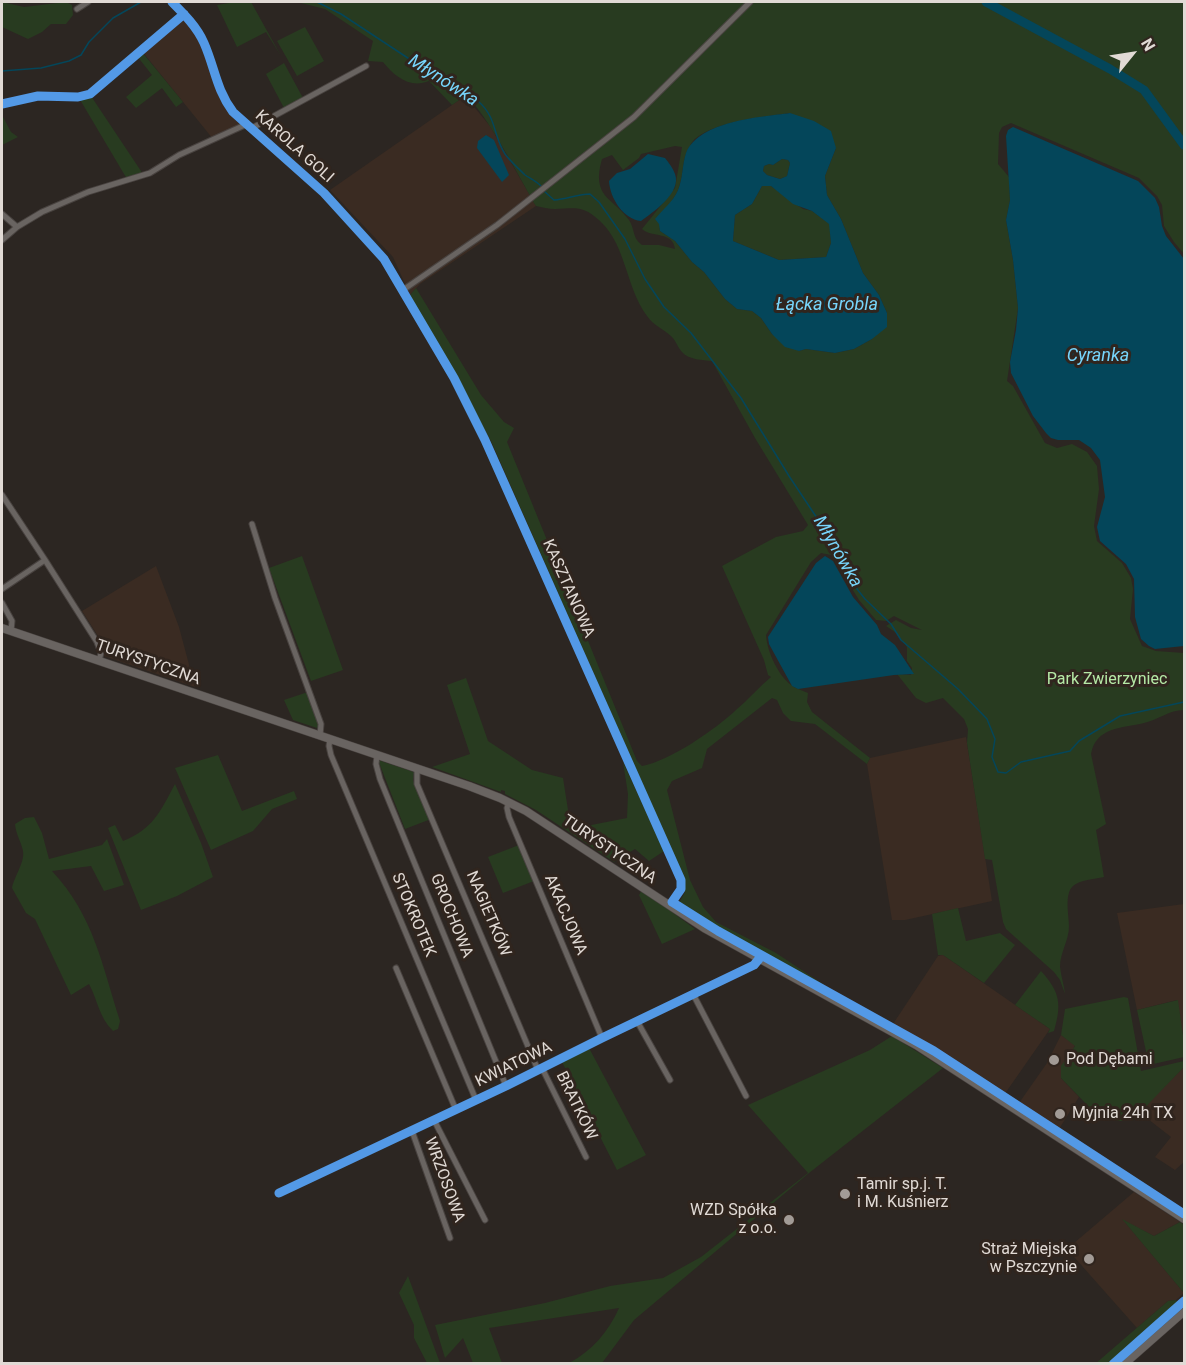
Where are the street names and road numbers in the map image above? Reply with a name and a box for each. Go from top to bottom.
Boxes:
street label: KAROLA GOLI [251,107,337,187]
street label: KASZTANOWA [538,537,598,641]
street label: TURYSTYCZNA [93,636,203,690]
street label: TURYSTYCZNA [558,811,660,889]
street label: NAGIETKÓW [461,868,515,960]
street label: STOKROTEK [387,870,439,960]
street label: GROCHOWA [425,871,477,961]
street label: AKACJOWA [539,872,591,958]
street label: KWIATOWA [473,1038,555,1092]
street label: BRATKÓW [551,1069,601,1143]
street label: WRZOSOWA [420,1135,468,1225]

